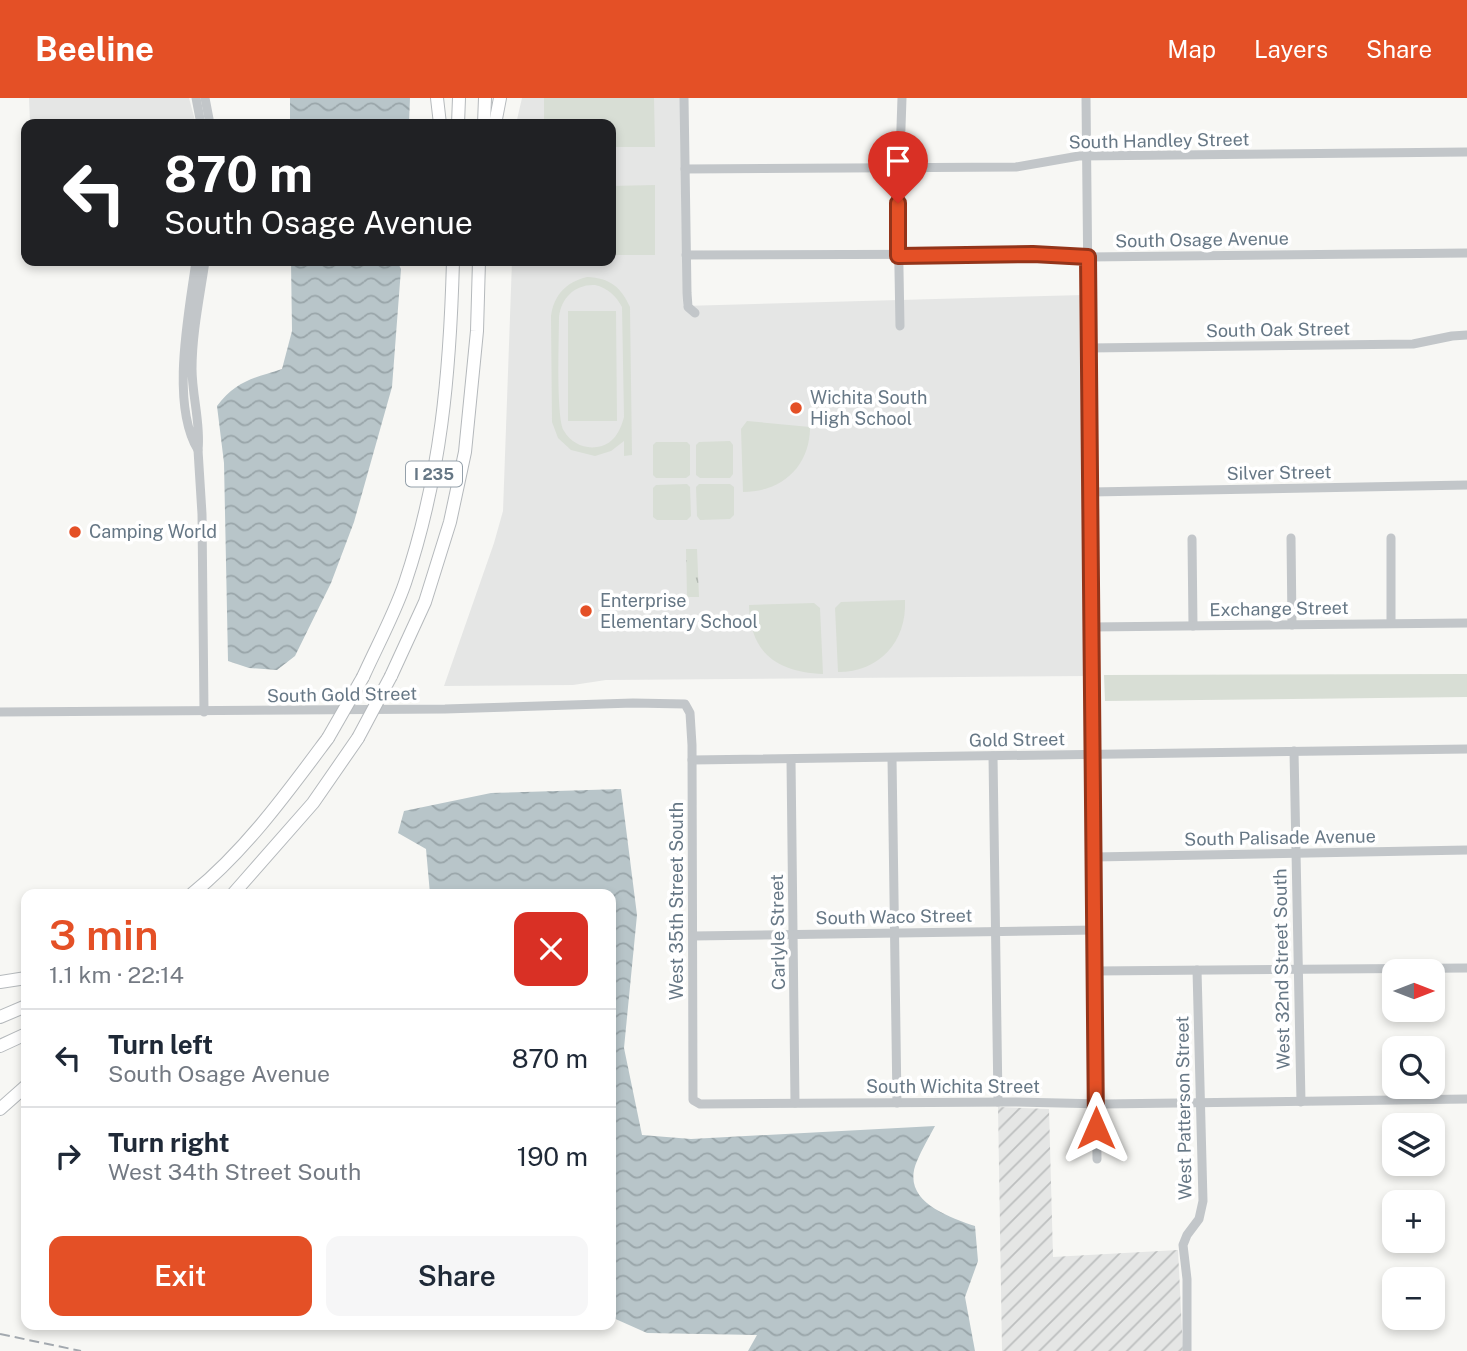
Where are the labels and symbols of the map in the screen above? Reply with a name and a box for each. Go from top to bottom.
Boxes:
street label: South Handley Street [1068,128,1250,153]
pin [868,131,928,203]
street label: South Osage Avenue [1115,227,1289,252]
street label: South Oak Street [1206,318,1350,341]
place label: Wichita South High School [810,387,927,429]
marker: Wichita South High School [788,400,804,416]
street label: Silver Street [1226,461,1332,484]
road number: I 235 [406,462,462,486]
place label: Camping World [89,521,217,542]
marker: Camping World [67,524,83,540]
place label: Enterprise Elementary School [600,590,758,632]
street label: Exchange Street [1209,597,1349,620]
marker: Enterprise Elementary School [578,603,594,619]
street label: South Gold Street [267,683,417,706]
street label: Gold Street [969,728,1065,751]
street label: West 35th Street South [666,802,687,1000]
street label: South Palisade Avenue [1184,825,1376,850]
street label: West 32nd Street South [1269,868,1294,1070]
street label: Carlyle Street [766,874,789,990]
street label: South Waco Street [815,905,973,928]
north arrow [1382,959,1446,1022]
street label: West Patterson Street [1171,1016,1196,1200]
street label: South Wichita Street [866,1076,1040,1097]
position arrow [1059,1091,1133,1165]

